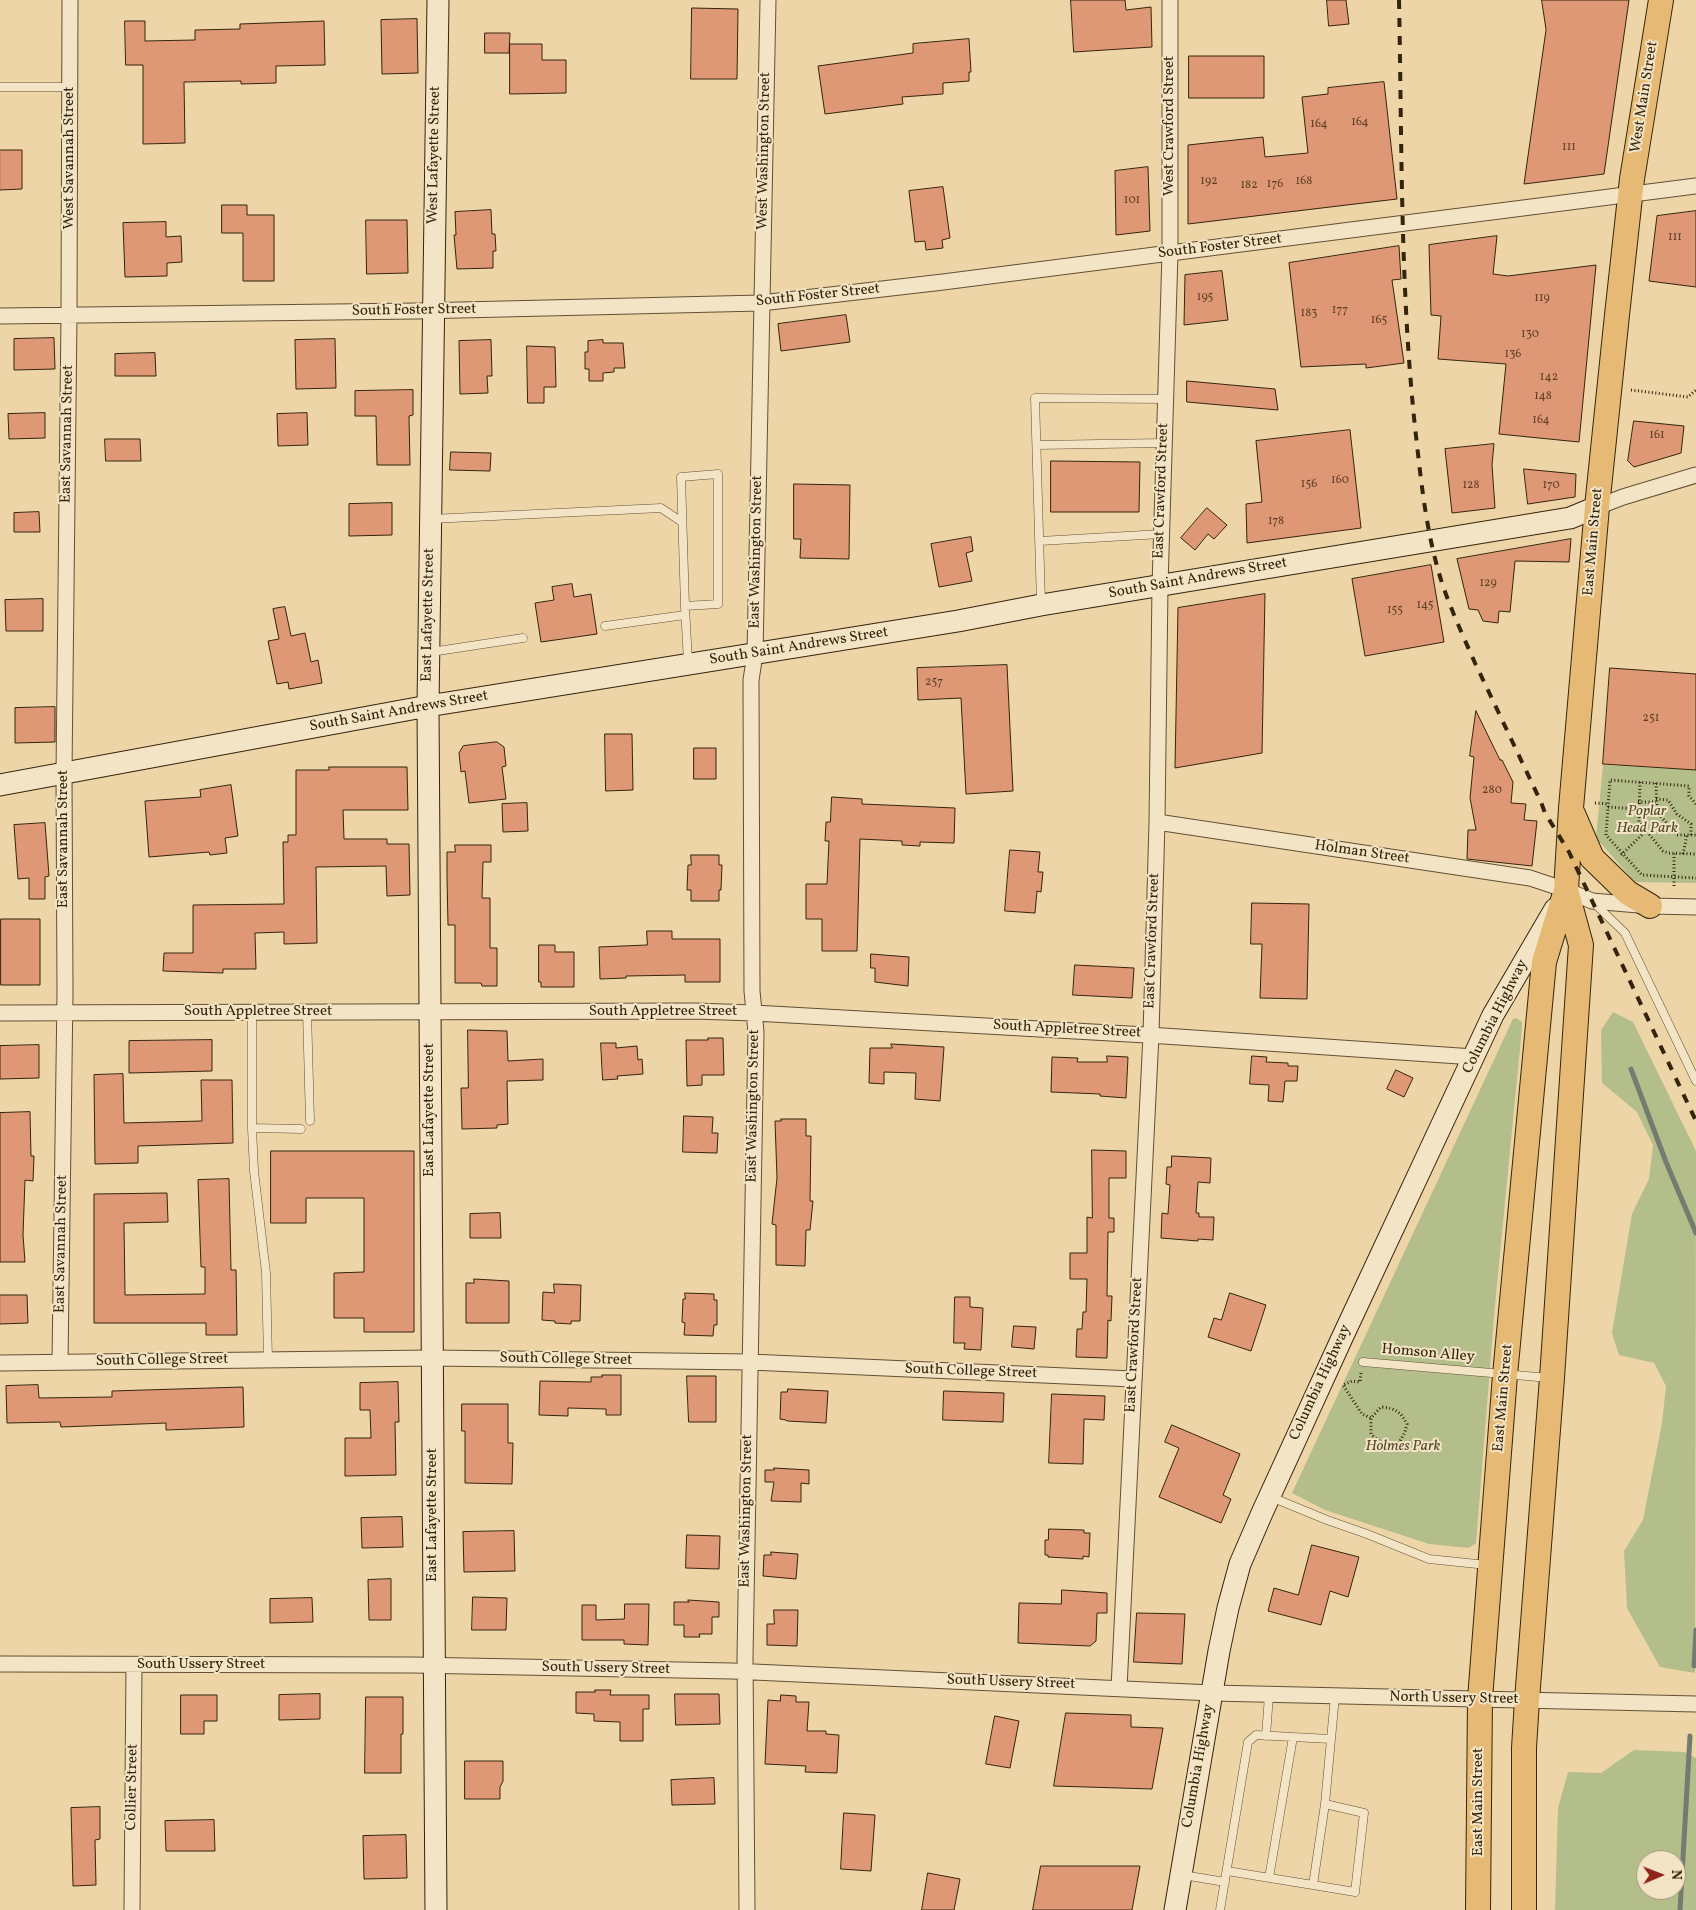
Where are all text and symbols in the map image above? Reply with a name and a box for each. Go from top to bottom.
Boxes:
street label: West Main Street [1627,40,1663,154]
street label: West Crawford Street [1161,56,1179,196]
street label: West Washington Street [755,72,775,230]
street label: West Lafayette Street [425,86,445,224]
street label: West Savannah Street [61,87,79,229]
house number: 164 [1351,116,1369,130]
house number: 164 [1310,118,1328,132]
house number: 111 [1562,141,1576,155]
house number: 192 [1200,175,1218,189]
house number: 168 [1296,175,1312,189]
house number: 176 [1267,178,1283,192]
house number: 182 [1240,179,1258,193]
house number: 101 [1124,194,1140,208]
street label: South Foster Street [1157,230,1283,264]
house number: 111 [1668,231,1682,245]
street label: South Foster Street [755,281,881,311]
house number: 195 [1197,291,1213,305]
house number: 119 [1534,292,1550,306]
street label: South Foster Street [351,301,477,321]
house number: 177 [1332,304,1348,318]
house number: 183 [1301,307,1317,321]
house number: 165 [1371,314,1387,328]
house number: 130 [1521,328,1539,342]
house number: 136 [1505,348,1521,362]
street label: East Savannah Street [58,365,78,503]
house number: 142 [1540,371,1558,385]
house number: 148 [1534,390,1552,404]
house number: 164 [1532,414,1550,428]
street label: East Crawford Street [1151,423,1173,559]
house number: 161 [1649,429,1665,443]
house number: 160 [1331,474,1349,488]
street label: East Washington Street [747,475,767,629]
house number: 156 [1301,478,1317,492]
house number: 128 [1462,479,1480,493]
house number: 170 [1542,479,1560,493]
street label: East Main Street [1580,487,1608,597]
house number: 178 [1268,515,1284,529]
street label: East Lafayette Street [419,548,439,682]
street label: South Saint Andrews Street [1107,554,1289,604]
house number: 129 [1479,577,1497,591]
house number: 145 [1416,599,1434,613]
house number: 155 [1387,604,1403,618]
street label: South Saint Andrews Street [708,624,890,670]
house number: 257 [925,676,943,690]
street label: South Saint Andrews Street [308,687,490,737]
house number: 251 [1643,712,1659,726]
street label: East Savannah Street [55,770,73,908]
house number: 280 [1482,784,1502,798]
park label: Poplar Head Park [1616,803,1678,838]
street label: Holman Street [1313,837,1411,869]
street label: East Crawford Street [1142,873,1164,1009]
street label: Columbia Highway [1459,957,1533,1077]
street label: South Appletree Street [184,1003,332,1021]
street label: South Appletree Street [589,1003,737,1021]
street label: South Appletree Street [992,1017,1142,1043]
street label: East Washington Street [744,1029,764,1183]
street label: East Lafayette Street [421,1043,439,1177]
street label: East Savannah Street [52,1175,72,1313]
street label: East Crawford Street [1122,1277,1148,1413]
street label: Columbia Highway [1286,1322,1356,1444]
street label: Homson Alley [1381,1341,1475,1367]
street label: East Main Street [1490,1343,1518,1453]
street label: South College Street [499,1350,633,1370]
street label: South College Street [95,1351,229,1371]
street label: South College Street [904,1361,1038,1383]
street label: East Washington Street [737,1434,757,1588]
park label: Holmes Park [1365,1438,1441,1456]
street label: East Lafayette Street [424,1448,442,1582]
street label: South Ussery Street [137,1656,265,1674]
street label: South Ussery Street [541,1659,671,1679]
street label: South Ussery Street [946,1672,1076,1694]
street label: North Ussery Street [1389,1689,1519,1709]
street label: Columbia Highway [1179,1703,1219,1829]
street label: Collier Street [123,1743,143,1831]
street label: East Main Street [1470,1748,1488,1856]
north arrow [1636,1850,1686,1900]
text: N [1666,1869,1685,1880]

